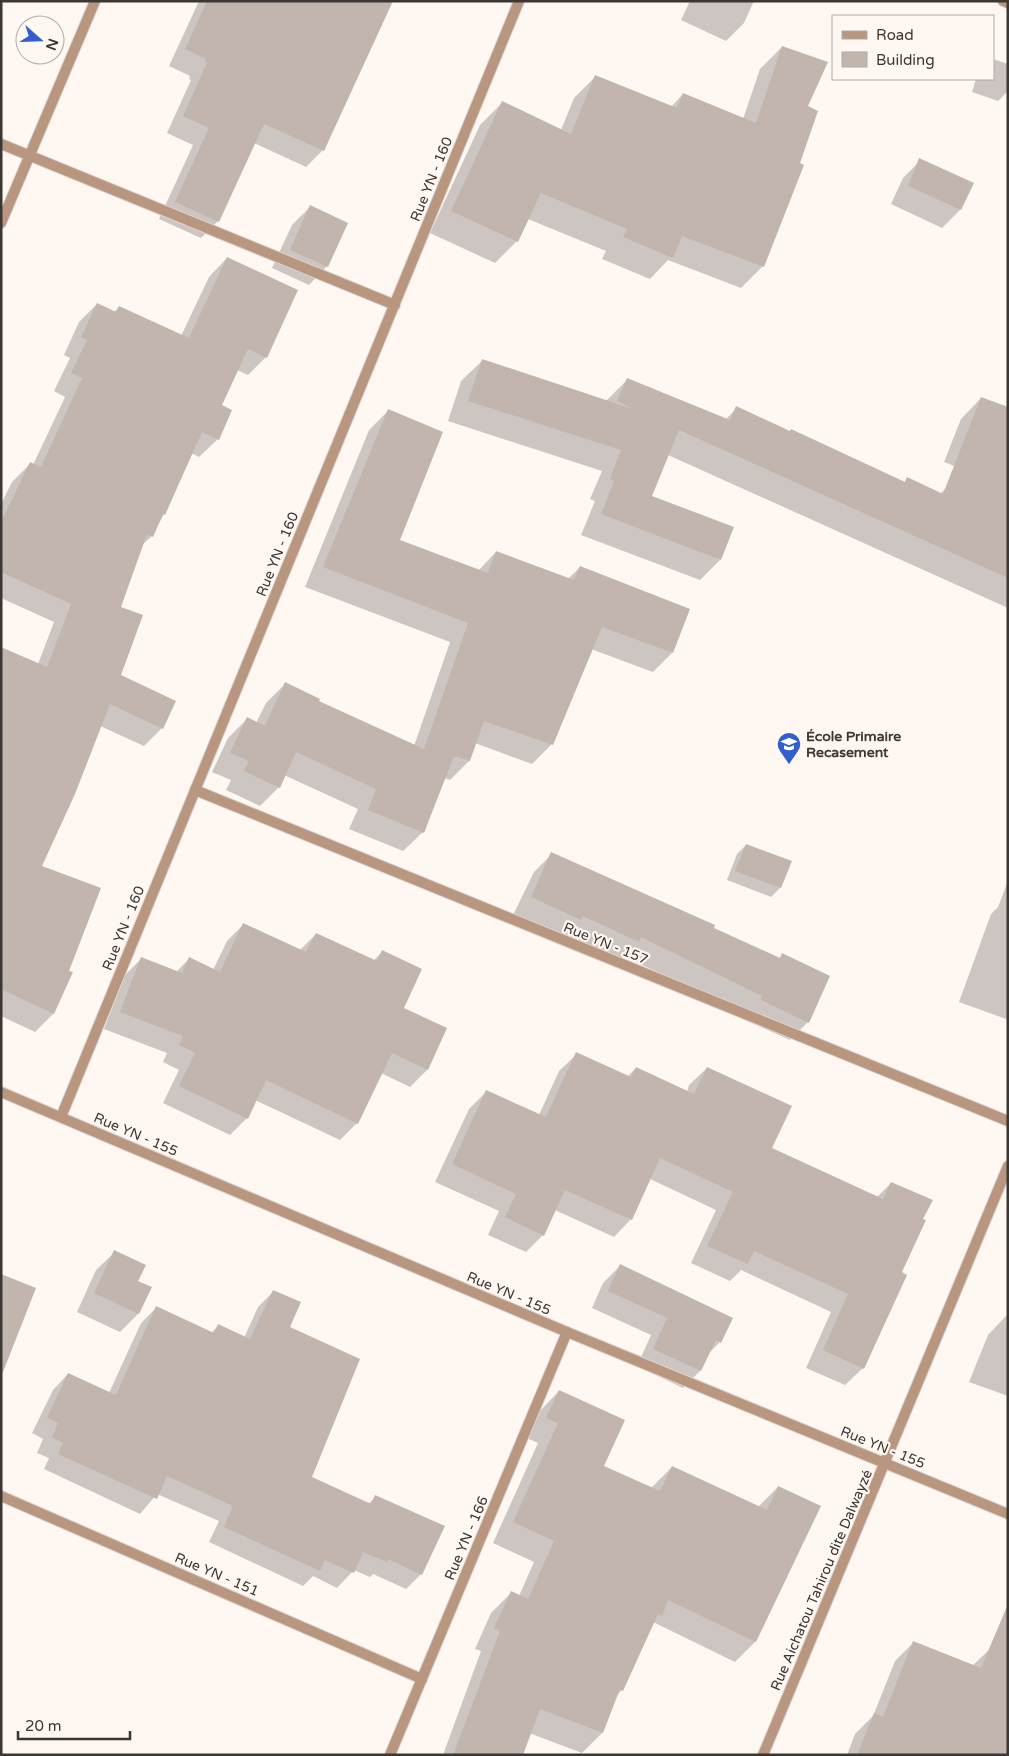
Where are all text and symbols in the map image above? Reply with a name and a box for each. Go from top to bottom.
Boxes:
north arrow [15,15,65,65]
legend [832,15,994,80]
text: Road [876,26,914,44]
text: N [42,36,62,52]
text: Building [876,51,935,69]
street label: Rue YN - 160 [407,134,456,224]
street label: Rue YN - 160 [253,509,302,599]
place label: École Primaire Recasement [806,728,901,761]
school or university icon: École Primaire Recasement [776,731,802,765]
street label: Rue YN - 160 [99,883,148,973]
street label: Rue YN - 157 [561,919,651,968]
street label: Rue YN - 155 [91,1109,180,1160]
street label: Rue YN - 155 [464,1268,553,1319]
street label: Rue YN - 155 [838,1423,928,1472]
street label: Rue Aichatou Tahirou dite Dalwayzé [767,1467,876,1693]
street label: Rue YN - 166 [441,1493,492,1583]
street label: Rue YN - 151 [172,1549,261,1600]
scale bar [18,1708,130,1740]
text: 20 m [25,1717,62,1735]

